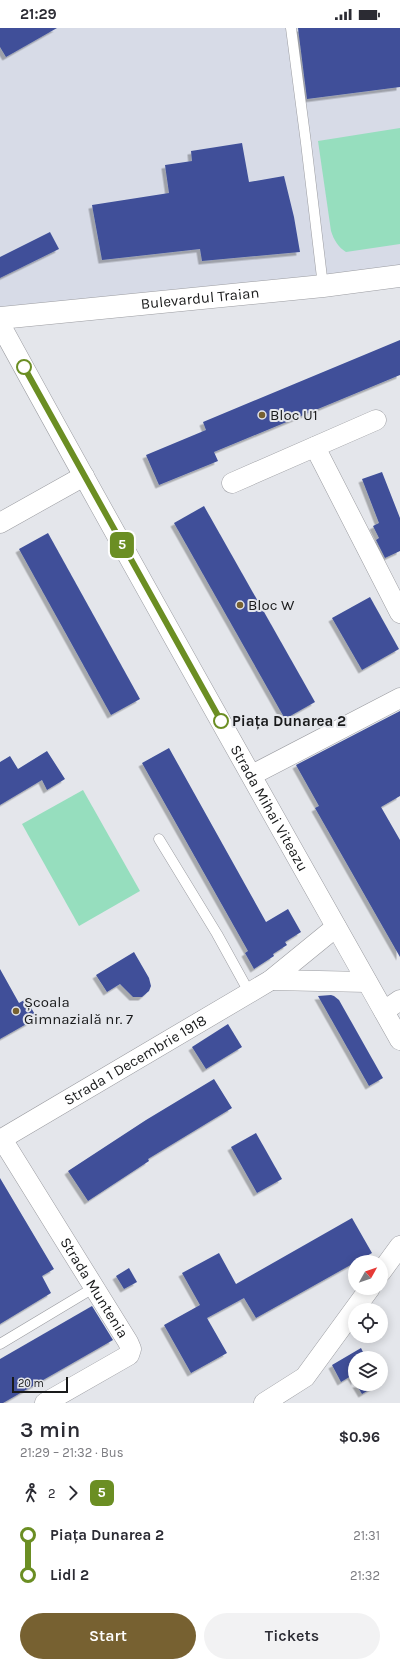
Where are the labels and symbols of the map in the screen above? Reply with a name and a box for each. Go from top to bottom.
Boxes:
street label: Bulevardul Traian [140,283,260,313]
unlabelled marker [16,359,32,375]
place label: Bloc U1 [270,406,318,424]
marker: Bloc U1 [257,410,267,420]
line badge: 5 [109,532,135,558]
place label: Bloc W [248,596,295,614]
marker: Bloc W [235,600,245,610]
place label: Piața Dunarea 2 [232,712,346,730]
marker: Piața Dunarea 2 [213,713,229,729]
street label: Strada Mihai Viteazu [227,742,312,875]
place label: Școala Gimnazială nr. 7 [24,993,133,1028]
marker: Școala Gimnazială nr. 7 [11,1006,21,1016]
street label: Strada 1 Decembrie 1918 [61,1011,210,1109]
street label: Strada Muntenia [56,1234,132,1341]
north arrow [348,1255,388,1295]
scale bar [12,1375,68,1394]

